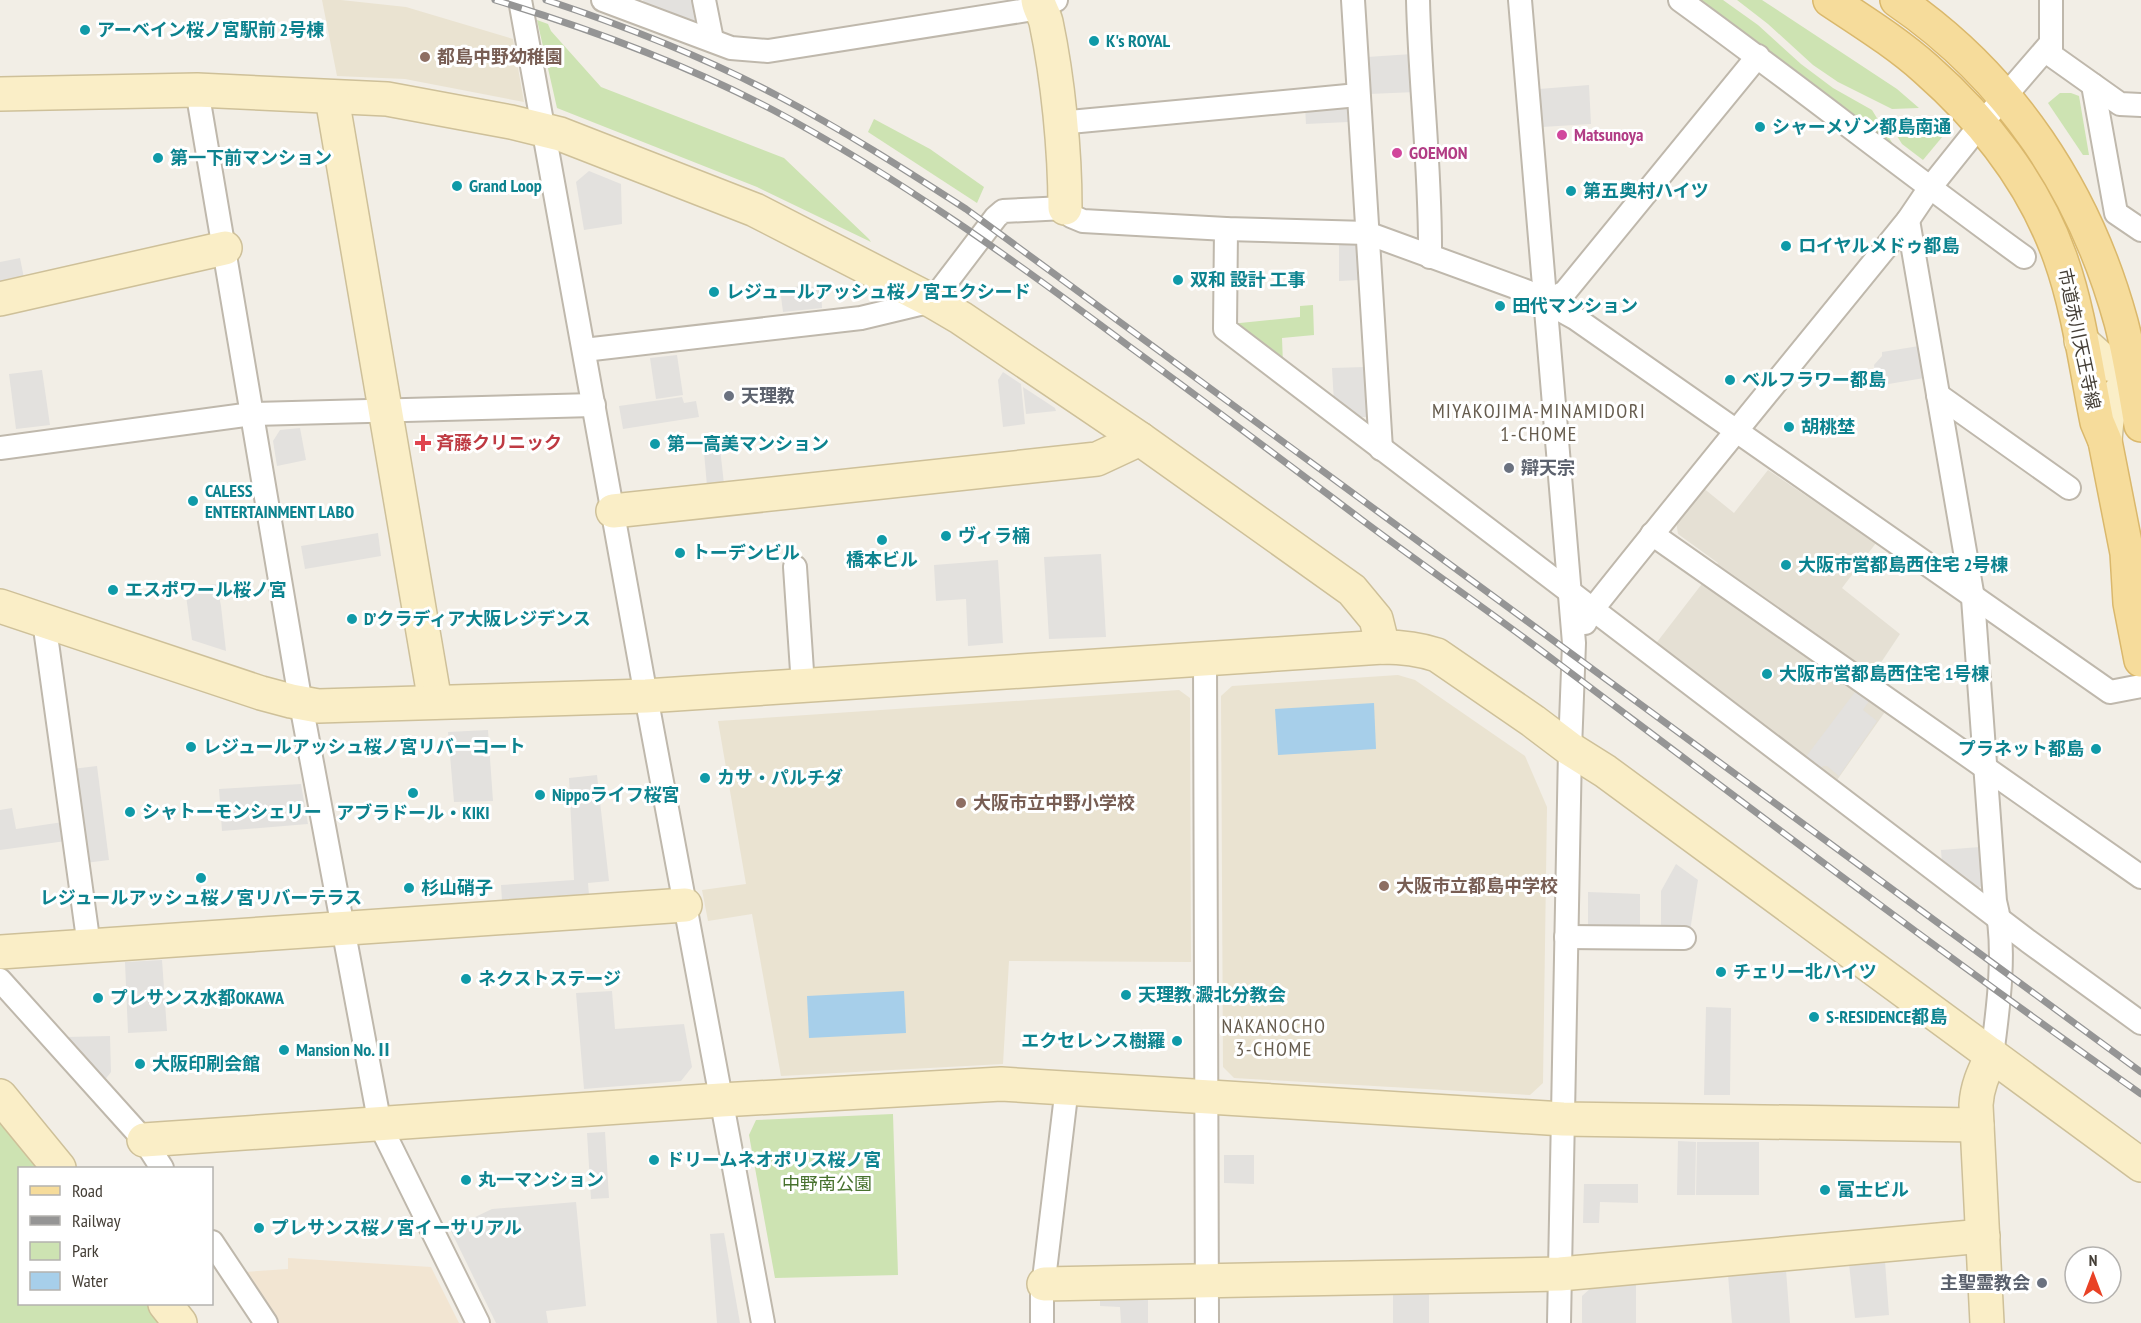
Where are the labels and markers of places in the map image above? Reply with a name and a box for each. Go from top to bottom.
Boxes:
place label: アーベイン桜ノ宮駅前 2号棟 [97,18,324,41]
marker: アーベイン桜ノ宮駅前 2号棟 [78,23,92,37]
place label: K's ROYAL [1106,29,1170,52]
marker: K's ROYAL [1087,34,1101,48]
place label: 都島中野幼稚園 [437,45,563,68]
marker: 都島中野幼稚園 [418,50,432,64]
place label: シャーメゾン都島南通 [1772,115,1951,138]
marker: シャーメゾン都島南通 [1753,120,1767,134]
place label: Matsunoya [1574,123,1644,146]
marker: Matsunoya [1555,128,1569,142]
place label: GOEMON [1409,141,1467,164]
place label: 第一下前マンション [170,146,332,169]
marker: GOEMON [1390,146,1404,160]
marker: 第一下前マンション [151,151,165,165]
place label: Grand Loop [469,174,542,197]
marker: Grand Loop [450,179,464,193]
place label: 第五奥村ハイツ [1583,179,1709,202]
marker: 第五奥村ハイツ [1564,184,1578,198]
place label: ロイヤルメドゥ都島 [1798,234,1959,257]
marker: ロイヤルメドゥ都島 [1779,239,1793,253]
place label: 双和 設計 工事 [1190,268,1305,291]
marker: 双和 設計 工事 [1171,273,1185,287]
place label: レジュールアッシュ桜ノ宮エクシード [726,280,1031,303]
marker: レジュールアッシュ桜ノ宮エクシード [707,285,721,299]
place label: 田代マンション [1512,294,1638,317]
marker: 田代マンション [1493,299,1507,313]
place label: ベルフラワー都島 [1742,368,1886,391]
marker: ベルフラワー都島 [1723,373,1737,387]
place label: 天理教 [741,384,795,407]
marker: 天理教 [722,389,736,403]
place label: 胡桃埜 [1801,415,1855,438]
marker: 胡桃埜 [1782,420,1796,434]
place label: 斉藤クリニック [436,431,562,454]
place label: 第一高美マンション [667,432,829,455]
marker: 斉藤クリニック [414,434,432,452]
marker: 第一高美マンション [648,437,662,451]
place label: 辯天宗 [1521,456,1575,479]
marker: 辯天宗 [1502,461,1516,475]
place label: CALESS ENTERTAINMENT LABO [205,479,354,523]
marker: CALESS ENTERTAINMENT LABO [186,494,200,508]
place label: ヴィラ楠 [958,524,1030,547]
marker: ヴィラ楠 [939,529,953,543]
marker: 橋本ビル [875,533,889,547]
place label: トーデンビル [692,541,800,564]
marker: トーデンビル [673,546,687,560]
place label: 橋本ビル [846,548,918,571]
place label: 大阪市営都島西住宅 2号棟 [1798,553,2008,576]
marker: 大阪市営都島西住宅 2号棟 [1779,558,1793,572]
place label: エスポワール桜ノ宮 [125,578,287,601]
marker: エスポワール桜ノ宮 [106,583,120,597]
place label: D’クラディア大阪レジデンス [364,607,591,630]
marker: D’クラディア大阪レジデンス [345,612,359,626]
place label: 大阪市営都島西住宅 1号棟 [1779,662,1989,685]
marker: 大阪市営都島西住宅 1号棟 [1760,667,1774,681]
place label: レジュールアッシュ桜ノ宮リバーコート [203,735,526,758]
place label: プラネット都島 [1958,737,2084,760]
marker: レジュールアッシュ桜ノ宮リバーコート [184,740,198,754]
marker: プラネット都島 [2089,742,2103,756]
place label: カサ・パルチダ [717,766,843,789]
marker: カサ・パルチダ [698,771,712,785]
place label: Nippoライフ桜宮 [552,783,680,806]
marker: アブラドール・KIKI [406,786,420,800]
marker: Nippoライフ桜宮 [533,788,547,802]
place label: 大阪市立中野小学校 [973,791,1135,814]
marker: 大阪市立中野小学校 [954,796,968,810]
place label: シャトーモンシェリー [142,800,322,823]
place label: アブラドール・KIKI [336,801,490,824]
marker: シャトーモンシェリー [123,805,137,819]
marker: レジュールアッシュ桜ノ宮リバーテラス [194,871,208,885]
place label: 大阪市立都島中学校 [1396,874,1558,897]
place label: 杉山硝子 [421,876,493,899]
marker: 大阪市立都島中学校 [1377,879,1391,893]
marker: 杉山硝子 [402,881,416,895]
place label: レジュールアッシュ桜ノ宮リバーテラス [40,886,362,909]
place label: チェリー北ハイツ [1733,960,1877,983]
marker: チェリー北ハイツ [1714,965,1728,979]
place label: ネクストステージ [478,967,621,990]
marker: ネクストステージ [459,972,473,986]
place label: 天理教 澱北分教会 [1138,983,1286,1006]
place label: プレサンス水都OKAWA [110,986,285,1009]
marker: 天理教 澱北分教会 [1119,988,1133,1002]
marker: プレサンス水都OKAWA [91,991,105,1005]
place label: S-RESIDENCE都島 [1826,1005,1947,1028]
marker: S-RESIDENCE都島 [1807,1010,1821,1024]
place label: エクセレンス樹羅 [1021,1029,1165,1052]
marker: エクセレンス樹羅 [1170,1034,1184,1048]
place label: Mansion No.Ⅱ [296,1038,393,1061]
marker: Mansion No.Ⅱ [277,1043,291,1057]
place label: 大阪印刷会館 [152,1052,260,1075]
marker: 大阪印刷会館 [133,1057,147,1071]
place label: ドリームネオポリス桜ノ宮 [666,1148,881,1171]
marker: ドリームネオポリス桜ノ宮 [647,1153,661,1167]
place label: 丸一マンション [478,1168,604,1191]
marker: 丸一マンション [459,1173,473,1187]
place label: 富士ビル [1837,1178,1909,1201]
marker: 富士ビル [1818,1183,1832,1197]
place label: プレサンス桜ノ宮イーサリアル [271,1216,522,1239]
marker: プレサンス桜ノ宮イーサリアル [252,1221,266,1235]
place label: 主聖霊教会 [1940,1271,2030,1294]
marker: 主聖霊教会 [2035,1276,2049,1290]

